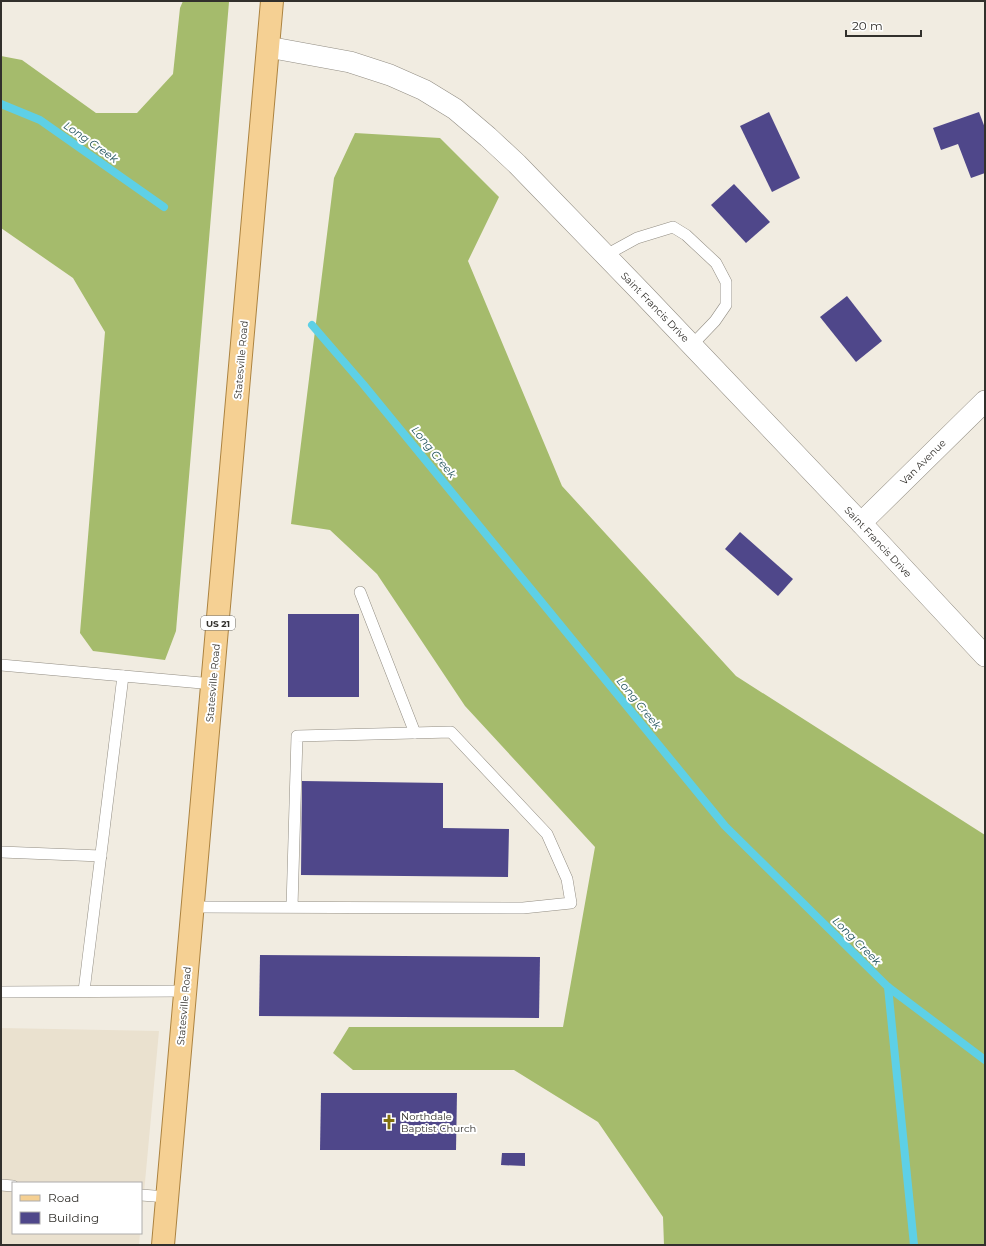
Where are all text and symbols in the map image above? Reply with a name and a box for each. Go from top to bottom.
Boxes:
scale bar [846,12,921,38]
text: 20 m [852,18,883,33]
water label: Long Creek [61,118,121,166]
street label: Saint Francis Drive [618,269,692,345]
street label: Statesville Road [231,320,251,400]
water label: Long Creek [409,423,460,481]
street label: Van Avenue [897,436,949,488]
street label: Saint Francis Drive [842,504,914,580]
road number: US 21 [201,616,235,630]
street label: Statesville Road [203,643,223,723]
water label: Long Creek [614,674,665,732]
water label: Long Creek [830,914,885,969]
street label: Statesville Road [174,966,194,1046]
place label: Northdale Baptist Church [401,1110,476,1135]
church icon: Northdale Baptist Church [380,1113,398,1131]
legend [12,1182,142,1234]
text: Road [48,1190,79,1205]
text: Building [48,1210,99,1225]

